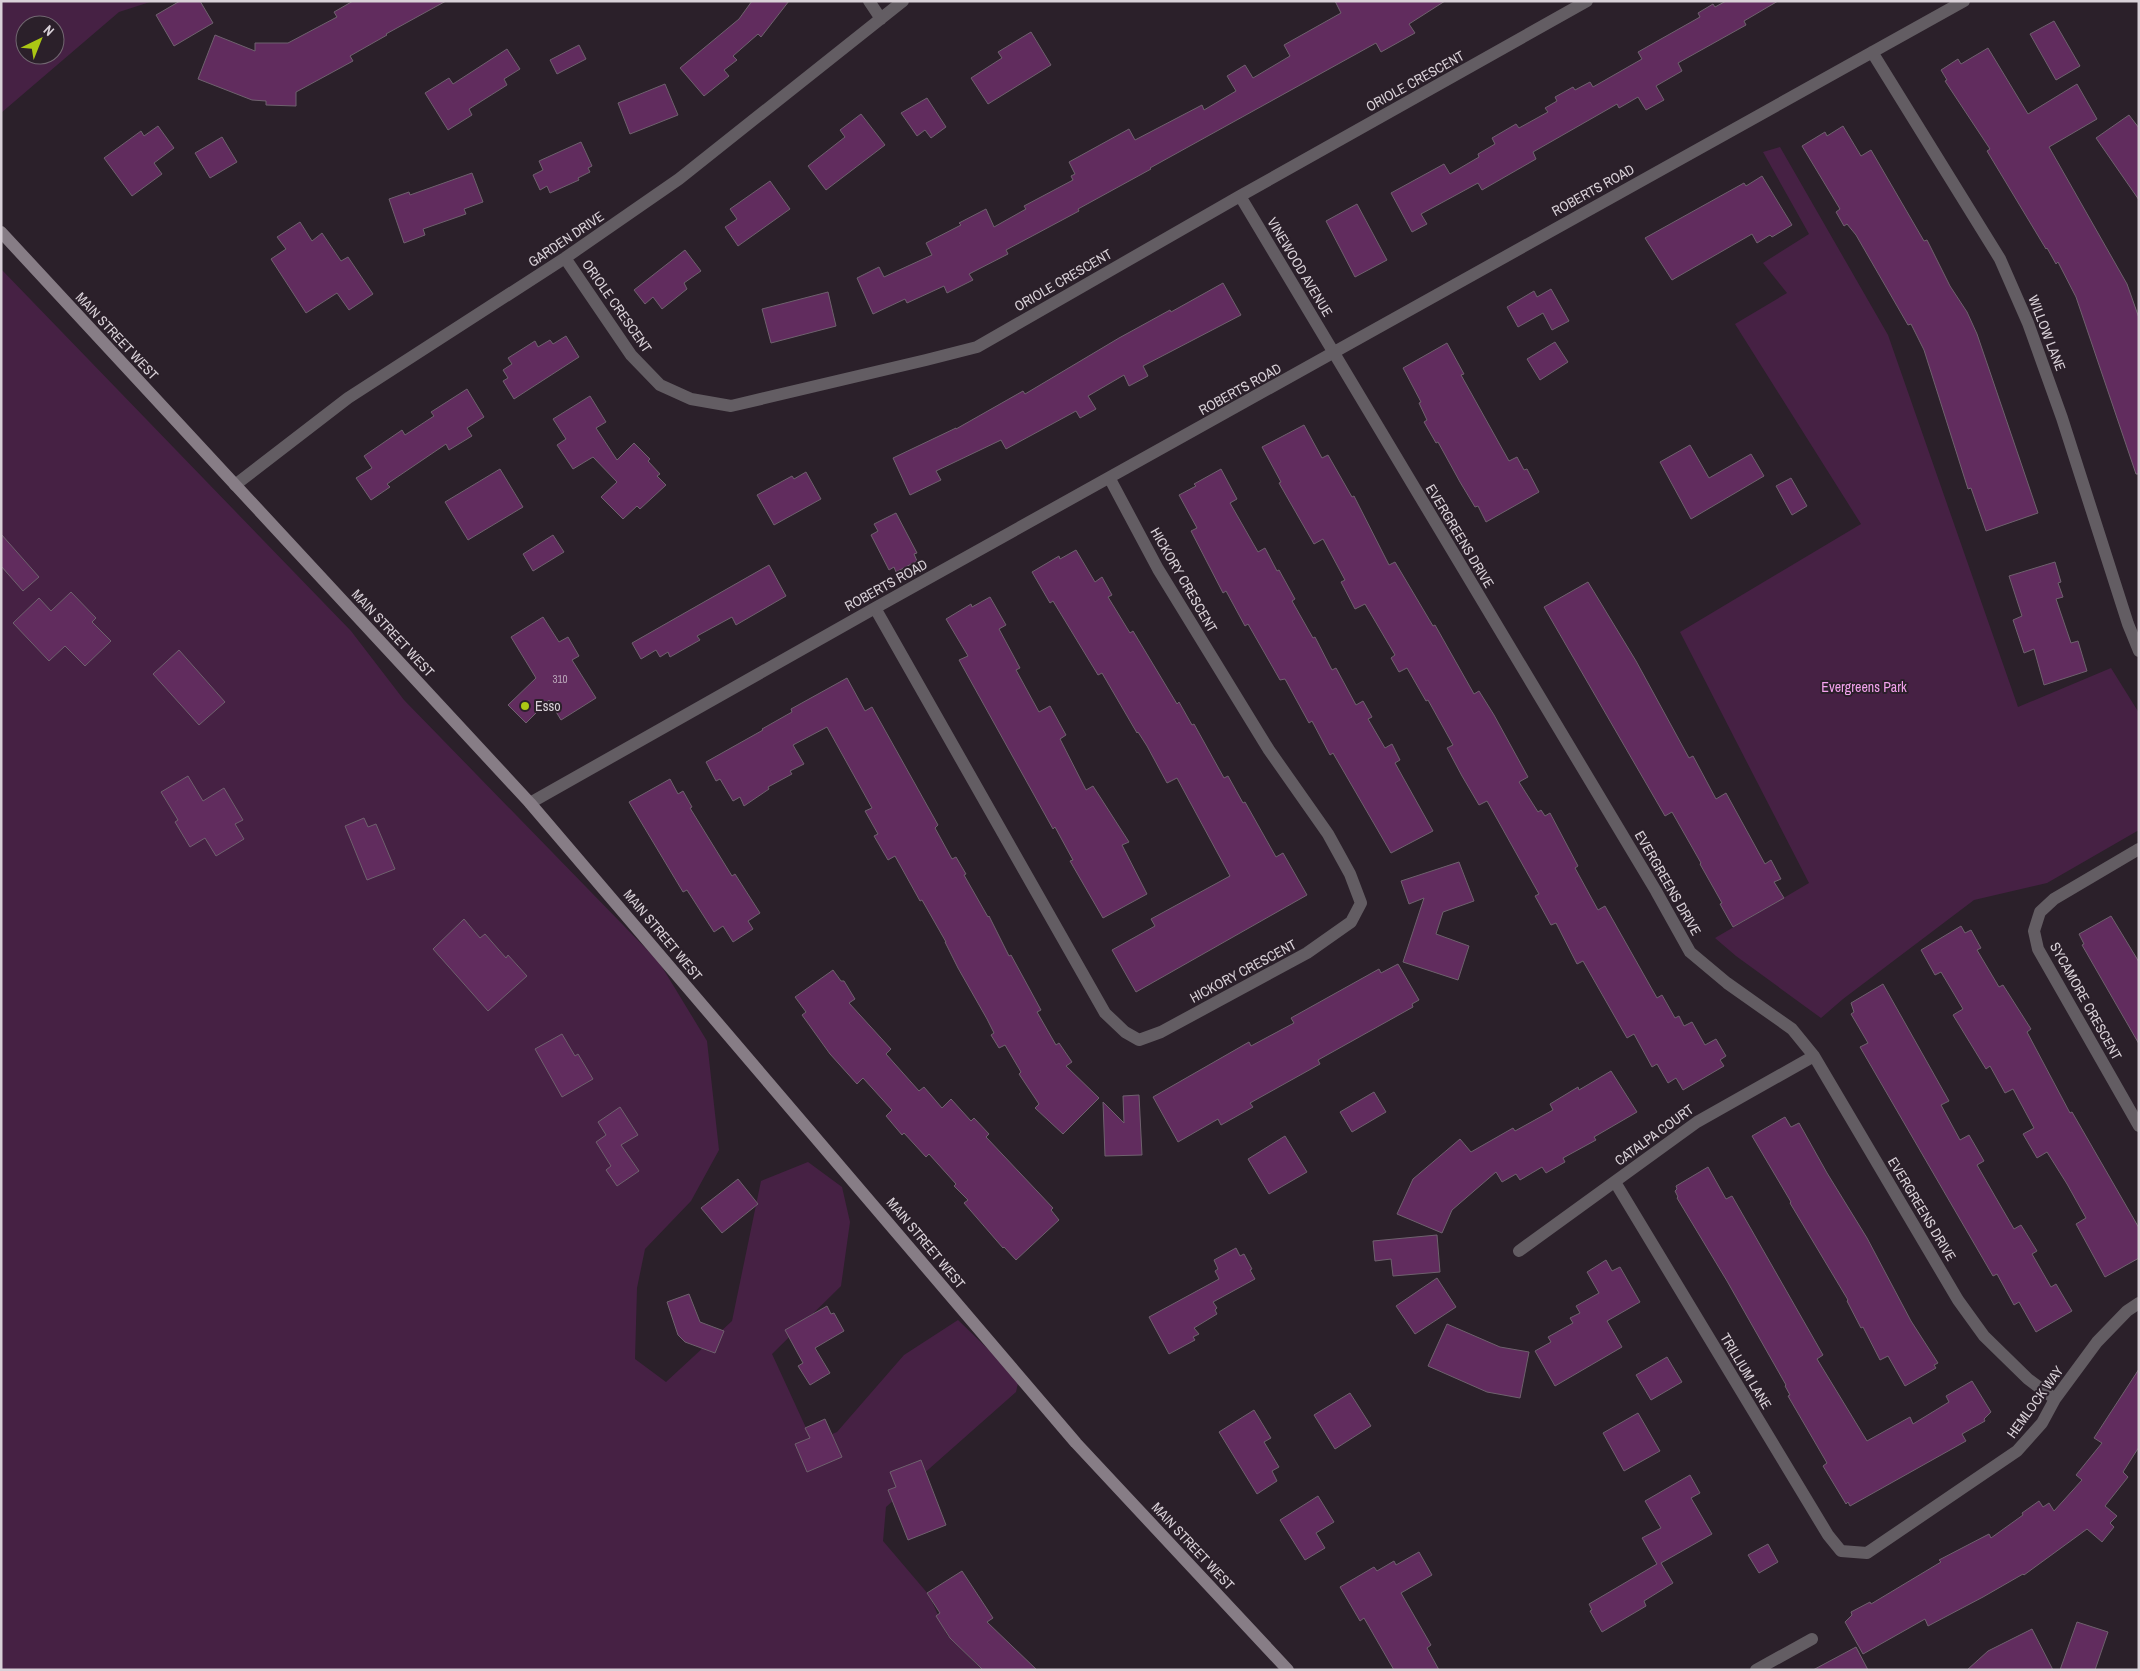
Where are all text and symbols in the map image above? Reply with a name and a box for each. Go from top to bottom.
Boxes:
north arrow [15,15,65,65]
text: N [40,21,58,40]
street label: ORIOLE CRESCENT [1363,47,1467,115]
street label: ROBERTS ROAD [1549,160,1637,220]
street label: GARDEN DRIVE [525,207,607,271]
street label: VINEWOOD AVENUE [1263,214,1337,320]
street label: ORIOLE CRESCENT [1011,245,1115,315]
street label: ORIOLE CRESCENT [578,256,656,356]
street label: MAIN STREET WEST [72,288,162,384]
street label: WILLOW LANE [2024,293,2070,373]
street label: ROBERTS ROAD [1196,359,1284,419]
street label: EVERGREENS DRIVE [1422,481,1498,591]
street label: HICKORY CRESCENT [1147,524,1221,636]
street label: ROBERTS ROAD [842,555,930,615]
street label: MAIN STREET WEST [348,585,438,681]
house number: 310 [552,672,568,686]
park label: Evergreens Park [1821,678,1907,696]
place label: Esso [535,697,561,715]
marker: Esso [519,700,531,712]
street label: EVERGREENS DRIVE [1631,827,1705,939]
street label: MAIN STREET WEST [620,886,706,984]
street label: HICKORY CRESCENT [1187,935,1299,1007]
street label: SYCAMORE CRESCENT [2046,939,2126,1063]
street label: CATALPA COURT [1611,1100,1697,1170]
street label: EVERGREENS DRIVE [1884,1154,1960,1264]
street label: MAIN STREET WEST [883,1194,969,1292]
street label: TRILLIUM LANE [1716,1330,1776,1412]
street label: HEMLOCK WAY [2003,1362,2067,1442]
street label: MAIN STREET WEST [1148,1498,1238,1594]

